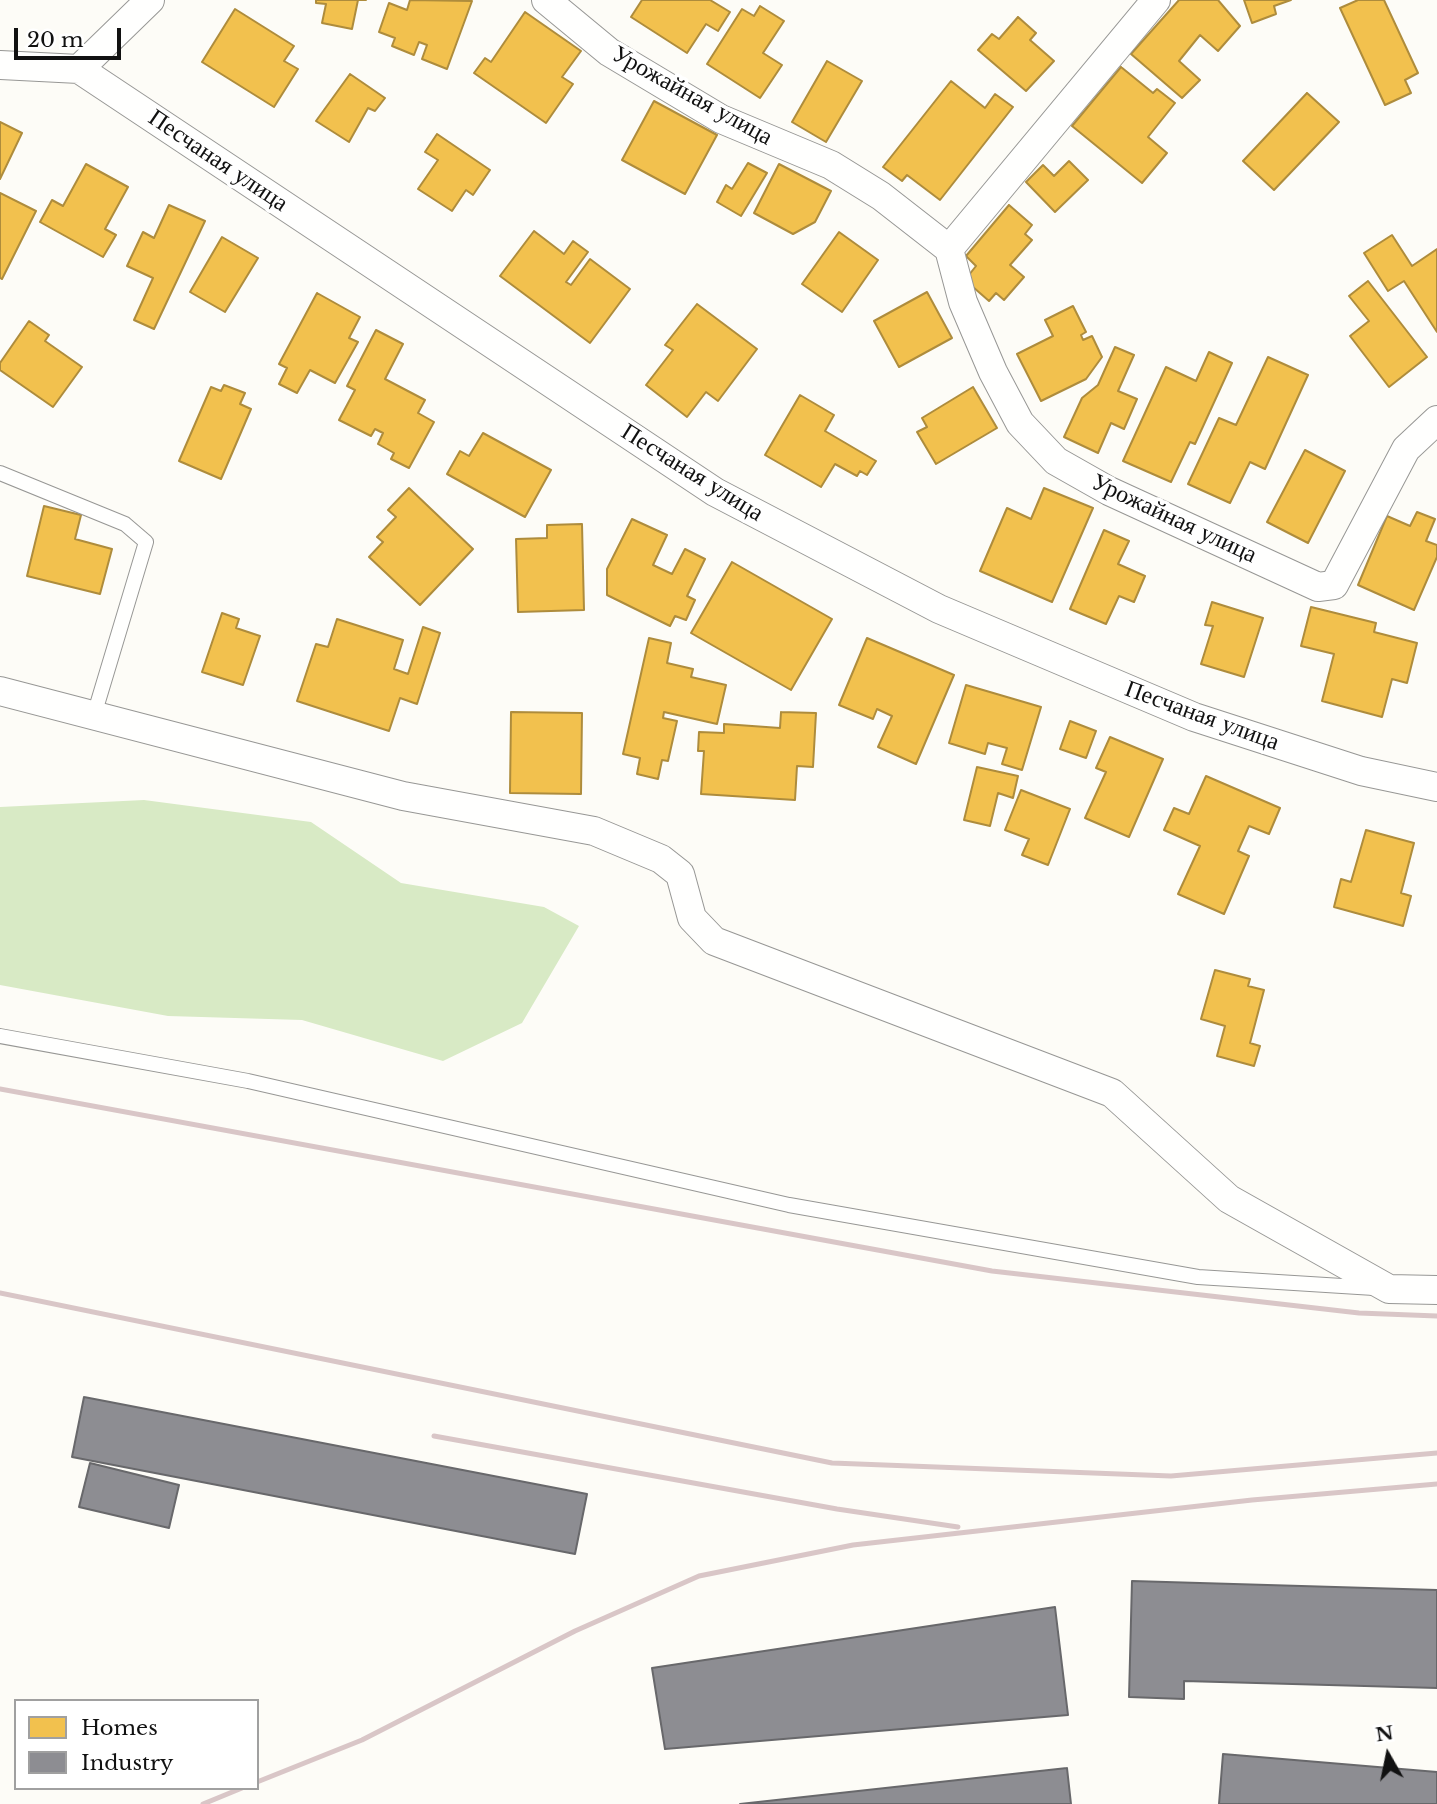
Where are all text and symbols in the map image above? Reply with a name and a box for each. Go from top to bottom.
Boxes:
scale bar [18,14,124,58]
text: 20 m [27,27,84,53]
street label: Урожайная улица [607,40,777,152]
street label: Песчаная улица [143,104,293,218]
street label: Песчаная улица [616,418,768,528]
street label: Урожайная улица [1087,468,1261,570]
street label: Песчаная улица [1121,675,1283,757]
legend [14,1699,259,1790]
text: Homes [81,1715,158,1741]
north arrow [1353,1720,1423,1790]
text: N [1374,1721,1395,1747]
text: Industry [81,1750,173,1776]

